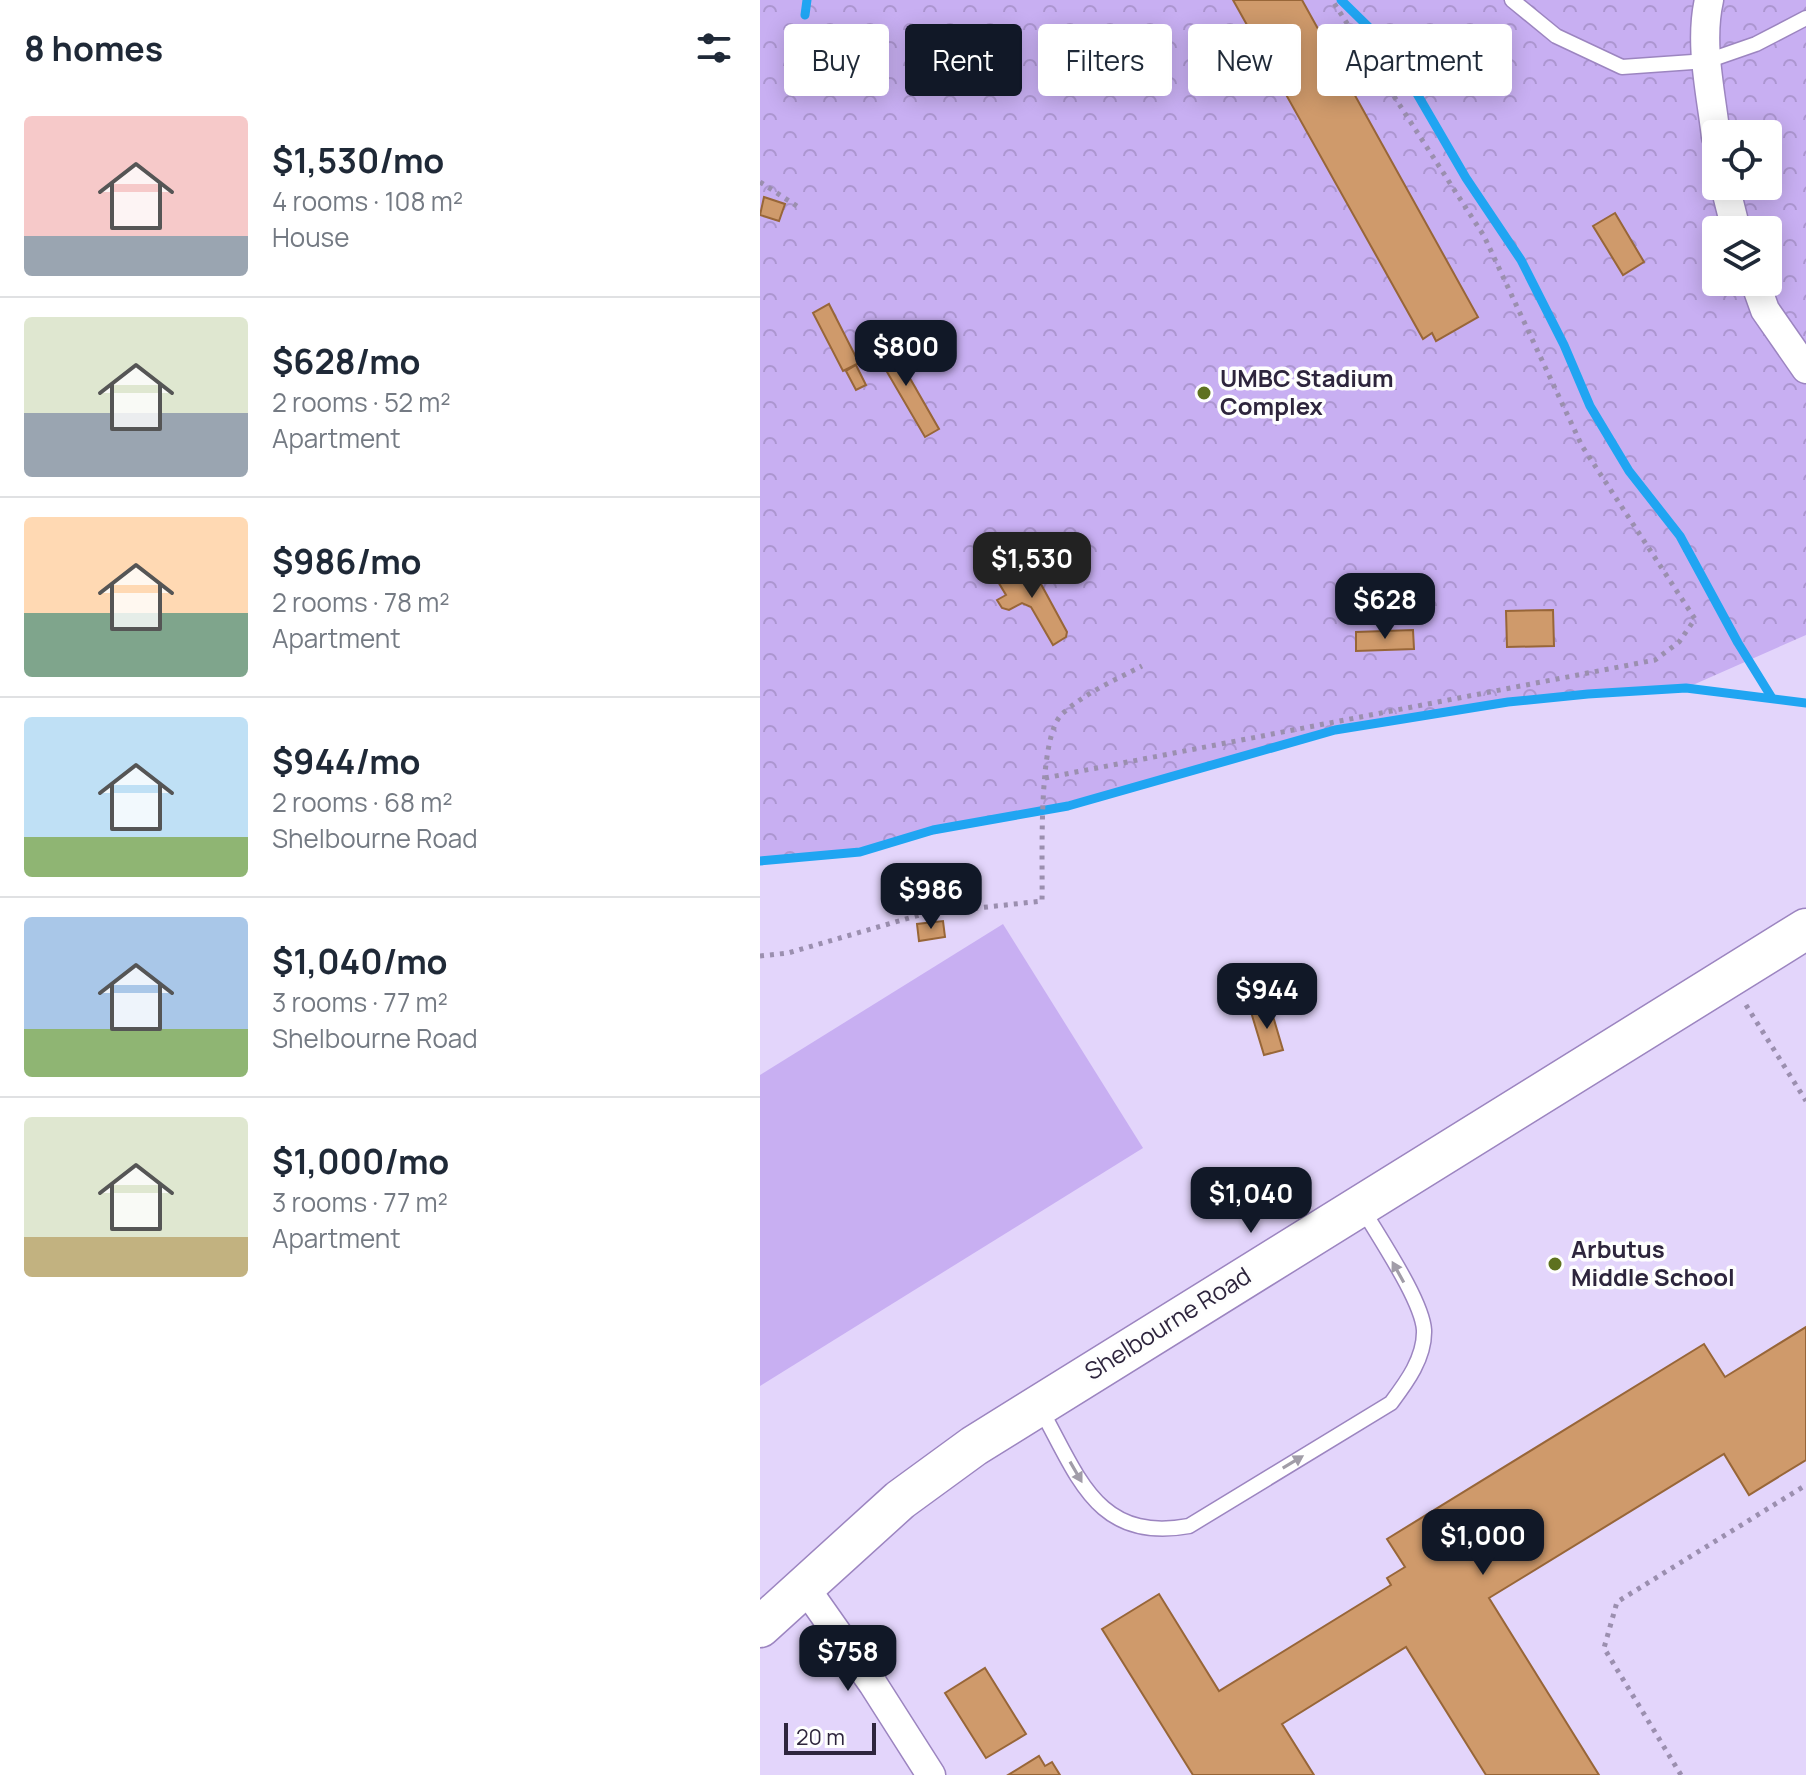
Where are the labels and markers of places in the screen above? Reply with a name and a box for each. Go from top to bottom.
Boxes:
pin: $800 [859,320,953,388]
place label: UMBC Stadium Complex [1220,361,1394,422]
marker: UMBC Stadium Complex [1195,384,1213,402]
pin: $1,530 [967,532,1097,600]
pin: $628 [1338,573,1432,641]
pin: $986 [884,863,978,931]
pin: $944 [1220,963,1314,1031]
pin: $1,040 [1186,1167,1316,1235]
place label: Arbutus Middle School [1571,1232,1735,1293]
marker: Arbutus Middle School [1546,1255,1564,1273]
pin: $1,000 [1418,1509,1548,1577]
pin: $758 [801,1625,895,1693]

